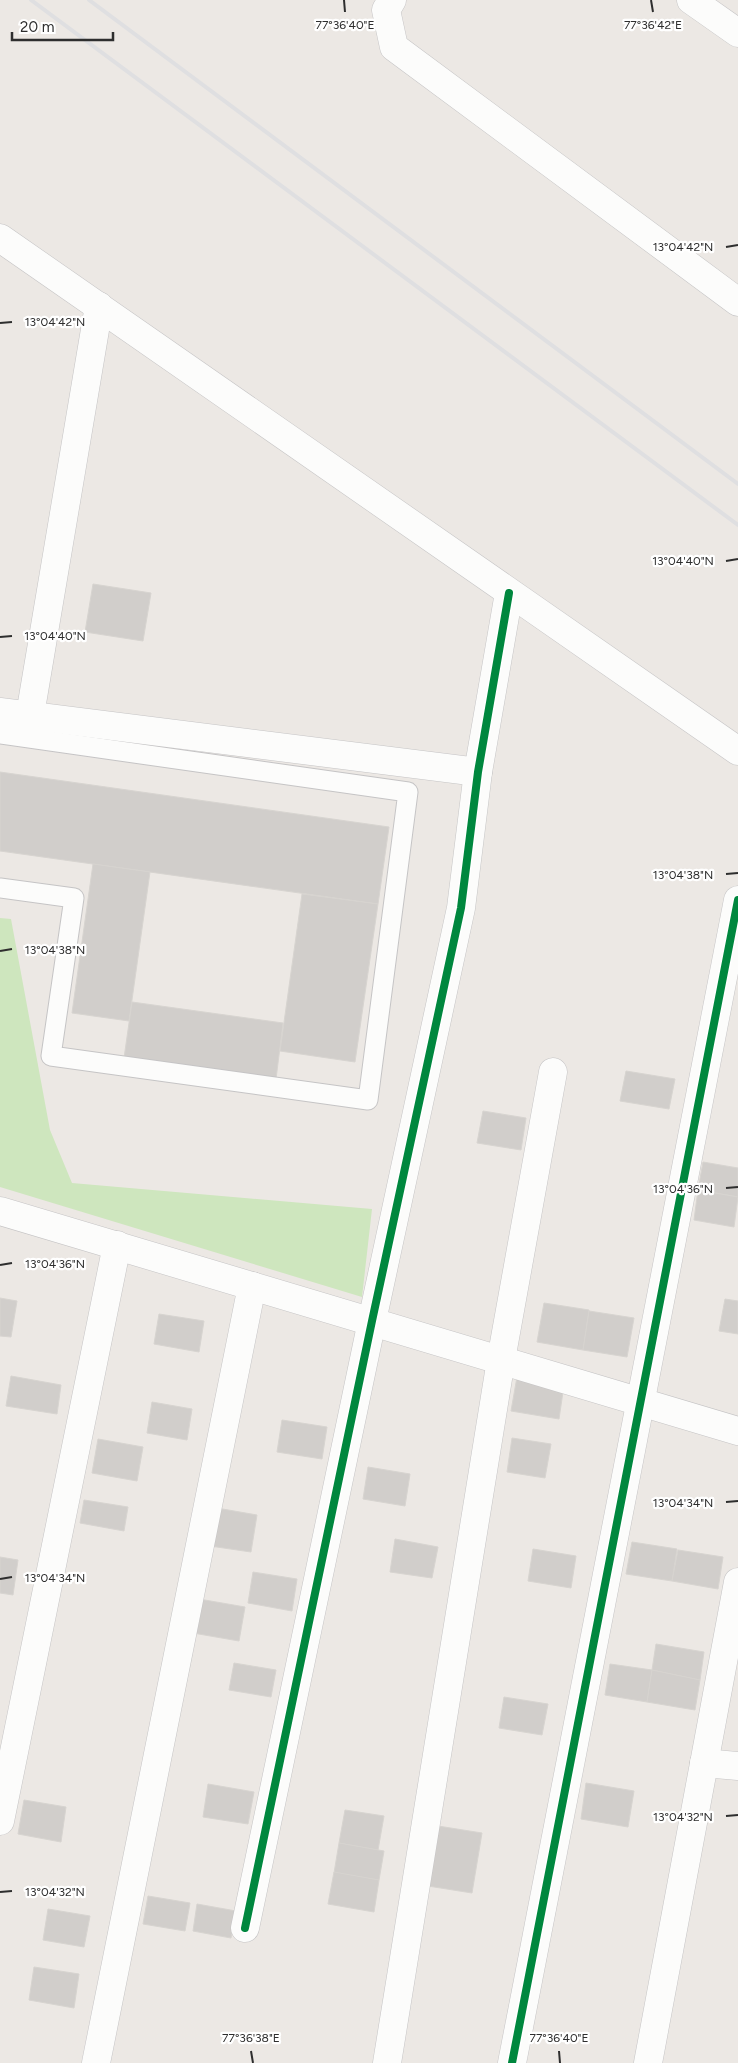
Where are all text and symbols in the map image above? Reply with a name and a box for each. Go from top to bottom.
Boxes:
scale bar [12,10,114,42]
text: 20 m [20,18,54,36]
text: 77°36'40"E [315,18,375,32]
text: 77°36'42"E [624,18,682,32]
text: 13°04'42"N [653,240,713,254]
text: 13°04'42"N [25,315,85,329]
text: 13°04'40"N [652,554,714,568]
text: 13°04'40"N [24,629,86,643]
text: 13°04'38"N [653,868,713,882]
text: 13°04'38"N [25,943,85,957]
text: 13°04'36"N [653,1182,713,1196]
text: 13°04'36"N [25,1257,85,1271]
text: 13°04'34"N [653,1496,713,1510]
text: 13°04'34"N [25,1571,85,1585]
text: 13°04'32"N [653,1810,713,1824]
text: 13°04'32"N [25,1885,85,1899]
text: 77°36'38"E [222,2031,280,2045]
text: 77°36'40"E [529,2031,589,2045]

